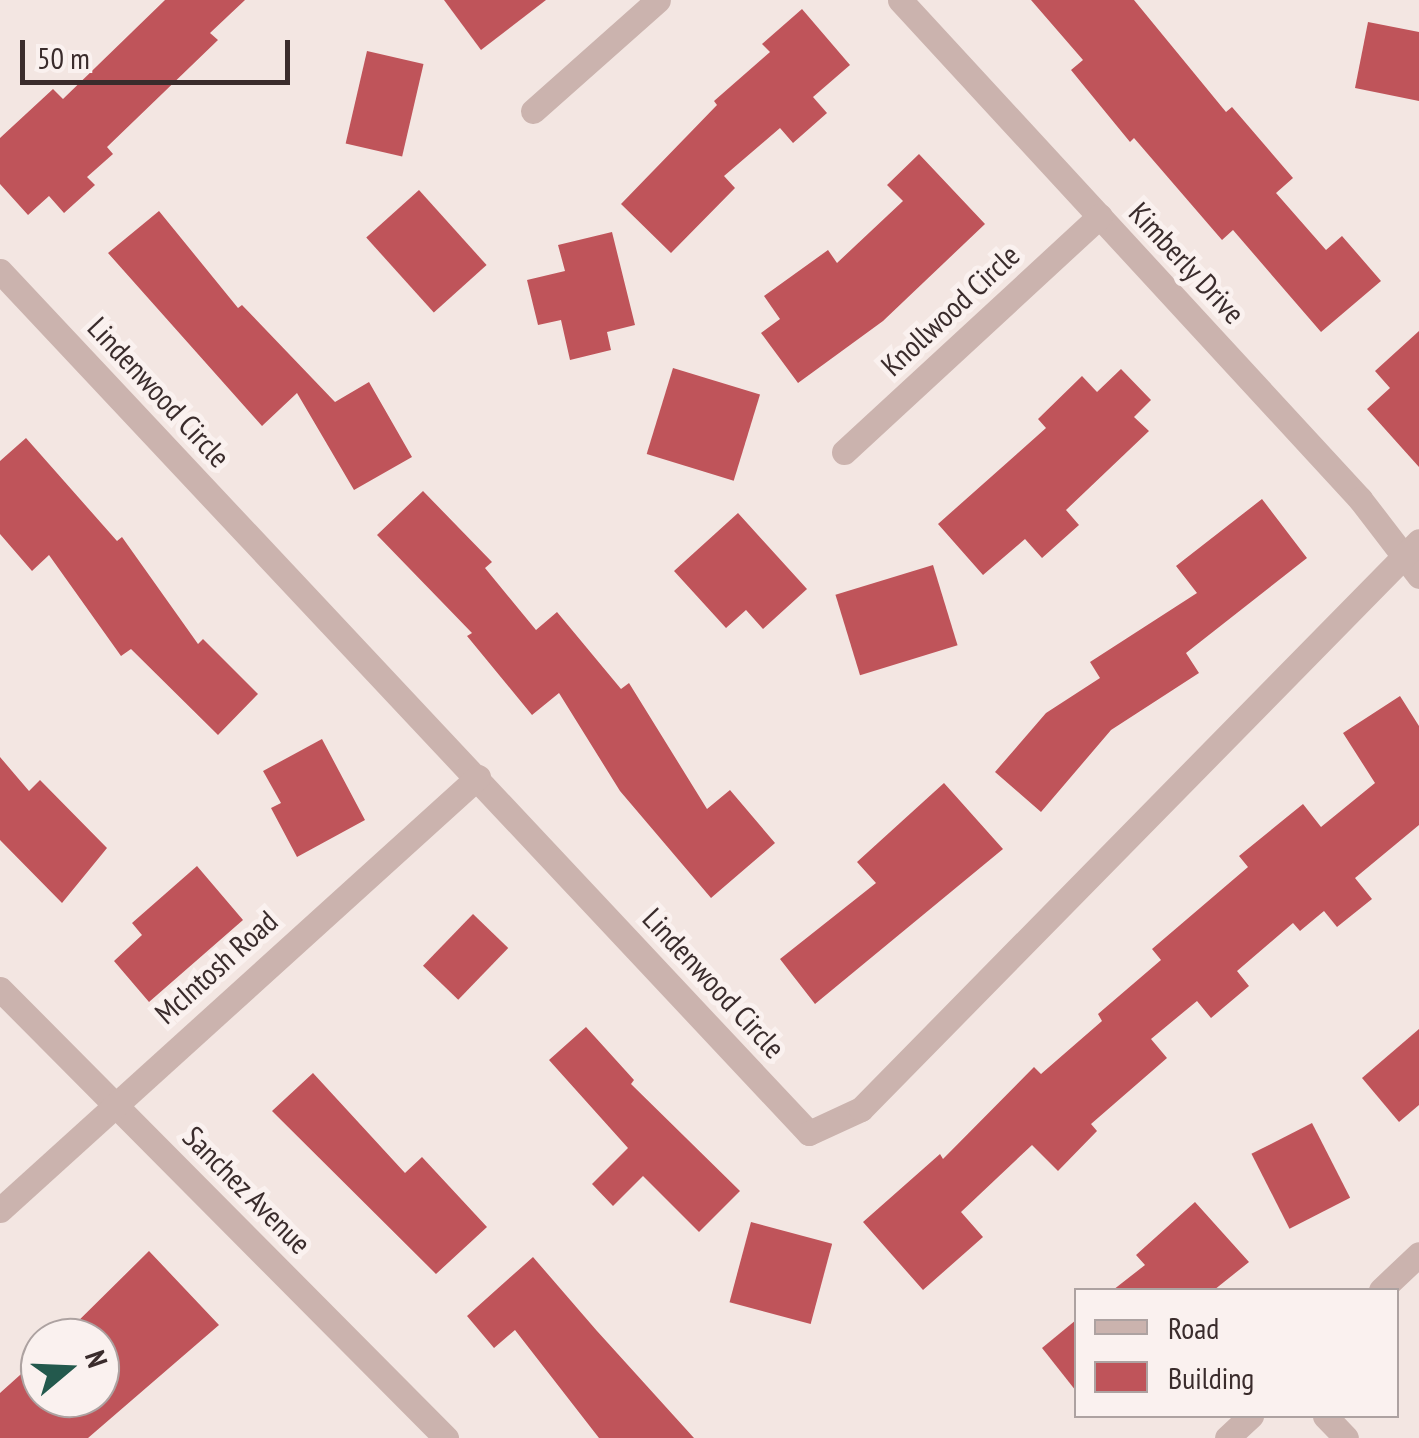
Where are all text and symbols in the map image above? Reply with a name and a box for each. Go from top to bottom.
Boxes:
scale bar [25,20,295,82]
text: 50 m [37,38,90,77]
street label: Kimberly Drive [1121,195,1253,331]
street label: Knollwood Circle [874,237,1026,383]
street label: Lindenwood Circle [80,310,238,474]
street label: Lindenwood Circle [635,901,793,1065]
street label: McIntosh Road [148,903,284,1031]
street label: Sanchez Avenue [175,1118,319,1262]
legend [1074,1288,1399,1418]
text: Road [1168,1308,1219,1347]
north arrow [20,1318,120,1418]
text: N [77,1346,117,1372]
text: Building [1168,1358,1254,1397]

